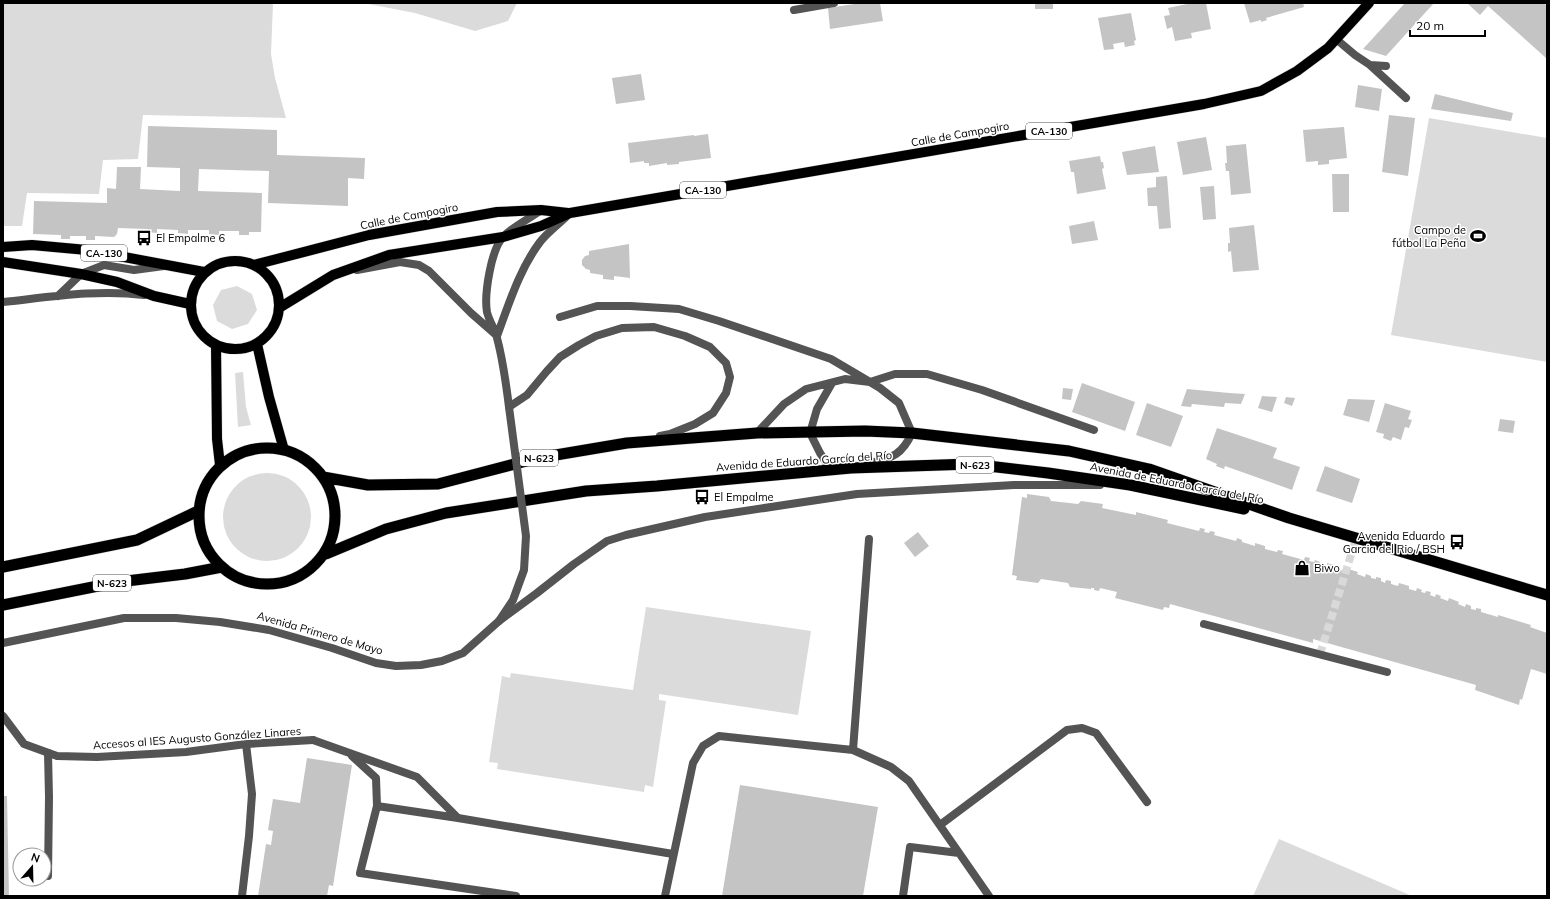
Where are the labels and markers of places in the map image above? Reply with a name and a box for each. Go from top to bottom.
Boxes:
place label: Campo de fútbol La Peña [1392,223,1466,250]
sports icon: Campo de fútbol La Peña [1469,227,1487,245]
bus stop icon: El Empalme 6 [135,229,153,247]
place label: El Empalme 6 [156,231,225,245]
bus stop icon: El Empalme [693,488,711,506]
place label: El Empalme [714,490,774,504]
place label: Avenida Eduardo Garcia del Rio / BSH [1343,529,1445,556]
bus stop icon: Avenida Eduardo Garcia del Rio / BSH [1448,533,1466,551]
shop icon: Biwo [1293,559,1311,577]
place label: Biwo [1314,561,1340,575]

